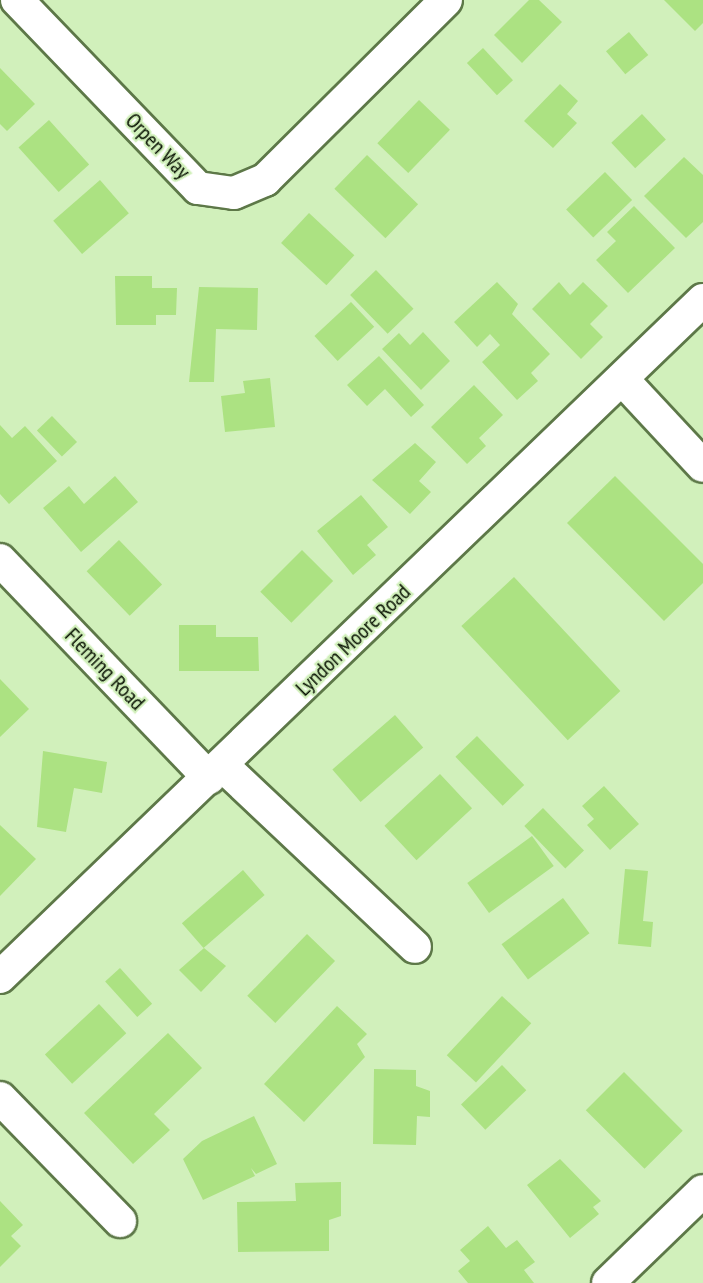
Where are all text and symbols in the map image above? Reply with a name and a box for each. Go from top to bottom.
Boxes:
street label: Orpen Way [120,107,196,185]
street label: Lyndon Moore Road [290,579,416,701]
street label: Fleming Road [59,623,151,715]

